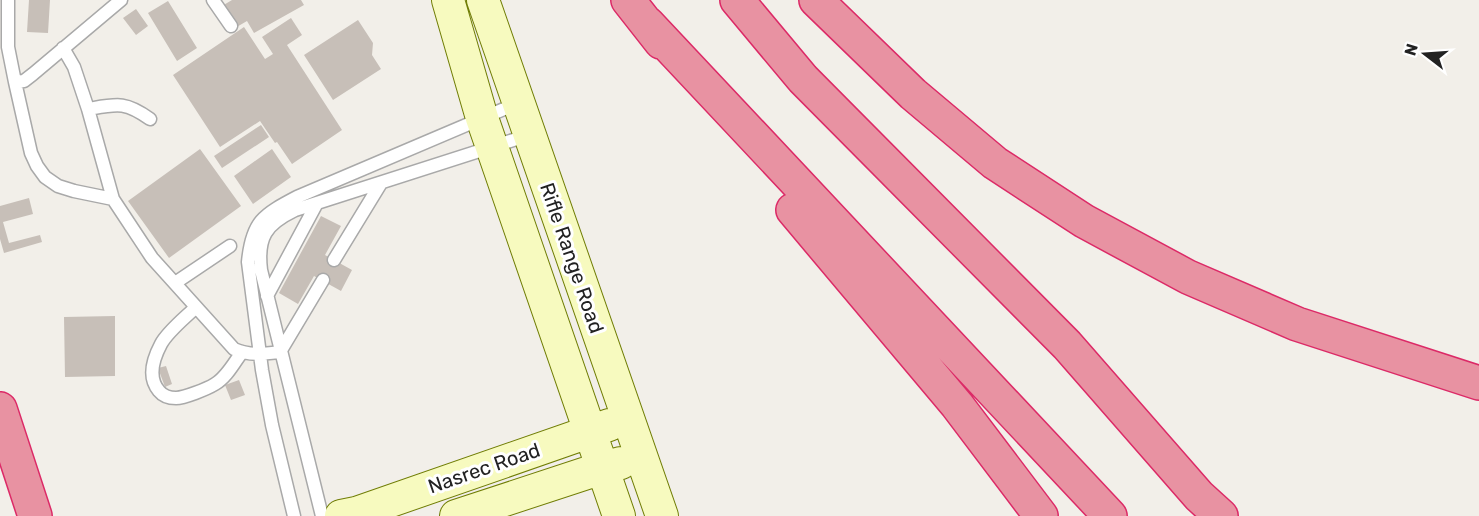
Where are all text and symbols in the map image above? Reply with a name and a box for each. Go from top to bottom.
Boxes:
north arrow [1395,24,1455,84]
text: N [1400,41,1422,58]
street label: Rifle Range Road [535,180,609,336]
street label: Nasrec Road [425,438,543,498]

